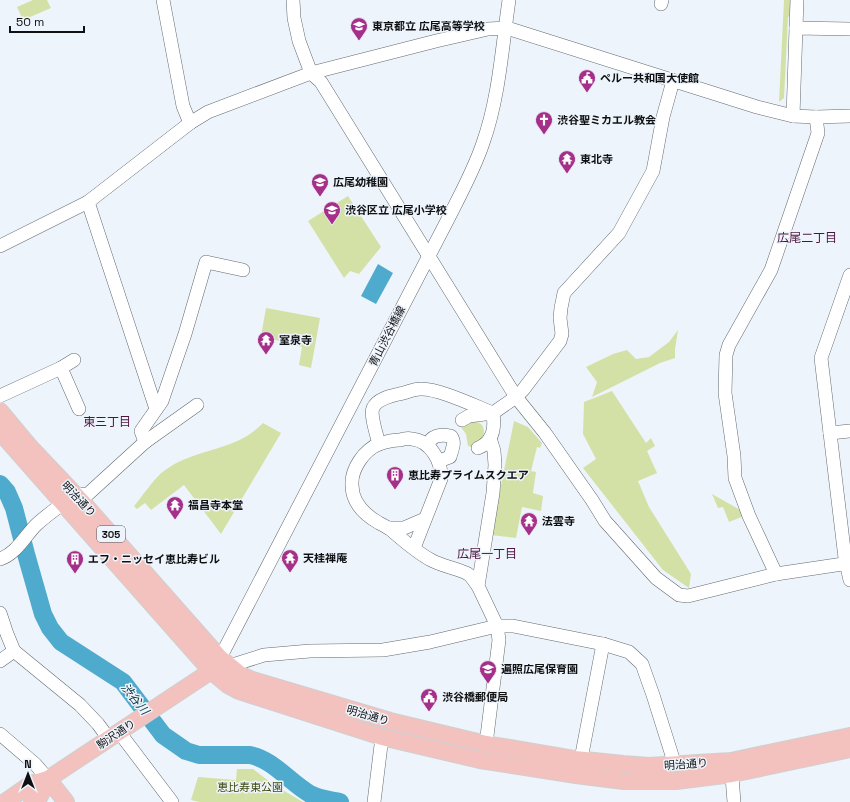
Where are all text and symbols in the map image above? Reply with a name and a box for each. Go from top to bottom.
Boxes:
scale bar [10,8,84,34]
text: 50 m [16,14,44,30]
school or university icon: 東京都立 広尾高等学校 [349,16,369,41]
place label: 東京都立 広尾高等学校 [372,19,485,33]
public building icon: ペルー共和国大使館 [577,68,597,93]
place label: ペルー共和国大使館 [600,71,699,85]
church icon: 渋谷聖ミカエル教会 [534,110,554,135]
place label: 渋谷聖ミカエル教会 [557,113,656,127]
temple icon: 東北寺 [557,149,577,174]
place label: 東北寺 [580,152,613,166]
school or university icon: 広尾幼稚園 [310,172,330,197]
place label: 広尾幼稚園 [333,175,388,189]
school or university icon: 渋谷区立 広尾小学校 [322,200,342,225]
place label: 渋谷区立 広尾小学校 [345,203,447,217]
district label: 広尾二丁目 [777,230,837,246]
street label: 青山渋谷橋線 [366,303,408,369]
temple icon: 室泉寺 [256,330,276,355]
place label: 室泉寺 [279,333,312,347]
district label: 東三丁目 [83,414,131,430]
building icon: 恵比寿プライムスクエア [385,465,405,490]
place label: 恵比寿プライムスクエア [408,468,529,482]
street label: 明治通り [59,478,99,520]
temple icon: 福昌寺本堂 [165,495,185,520]
place label: 福昌寺本堂 [188,498,243,512]
temple icon: 法雲寺 [519,511,539,536]
place label: 法雲寺 [542,514,575,528]
road number: 305 [97,526,125,542]
district label: 広尾一丁目 [457,546,517,562]
temple icon: 天桂禅庵 [280,548,300,573]
building icon: エフ・ニッセイ恵比寿ビル [65,549,85,574]
place label: 天桂禅庵 [303,551,348,565]
place label: エフ・ニッセイ恵比寿ビル [88,552,220,566]
school or university icon: 遍照広尾保育園 [478,659,498,684]
place label: 遍照広尾保育園 [501,662,578,676]
water label: 渋谷川 [117,680,154,720]
public building icon: 渋谷橋郵便局 [419,687,439,712]
place label: 渋谷橋郵便局 [442,690,508,704]
street label: 明治通り [345,702,391,728]
street label: 駒沢通り [94,716,138,752]
north arrow [8,754,48,794]
street label: 明治通り [664,755,708,773]
text: N [24,757,32,771]
park label: 恵比寿東公園 [217,780,283,794]

